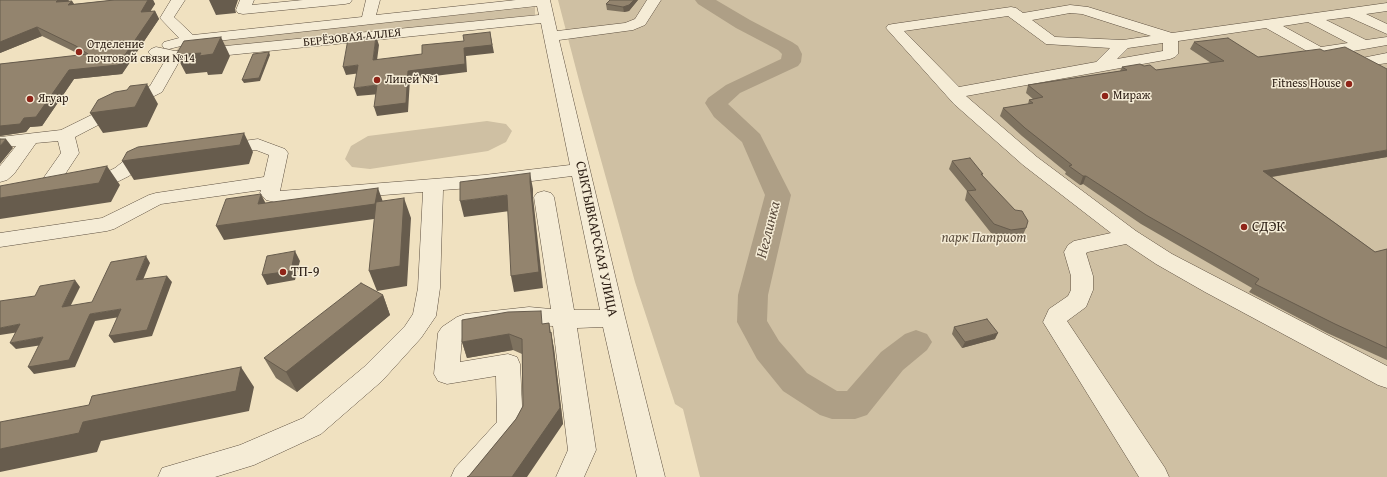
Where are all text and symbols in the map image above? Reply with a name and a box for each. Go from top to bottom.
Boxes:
street label: БЕРЁЗОВАЯ АЛЛЕЯ [302,26,402,50]
place label: Отделение почтовой связи №14 [87,38,195,66]
marker: Отделение почтовой связи №14 [74,47,84,57]
place label: Лицей №1 [385,73,439,87]
marker: Лицей №1 [372,75,382,85]
place label: Fitness House [1272,77,1341,91]
marker: Fitness House [1344,79,1354,89]
place label: Мираж [1113,89,1151,103]
marker: Мираж [1100,91,1110,101]
place label: Ягуар [38,92,68,106]
marker: Ягуар [25,94,35,104]
street label: СЫКТЫВКАРСКАЯ УЛИЦА [571,160,621,318]
water label: Неглинка [753,200,785,260]
place label: СДЭК [1252,219,1285,235]
marker: СДЭК [1239,222,1249,232]
park label: парк Патриот [941,230,1027,246]
place label: ТП-9 [291,264,319,280]
marker: ТП-9 [278,267,288,277]

